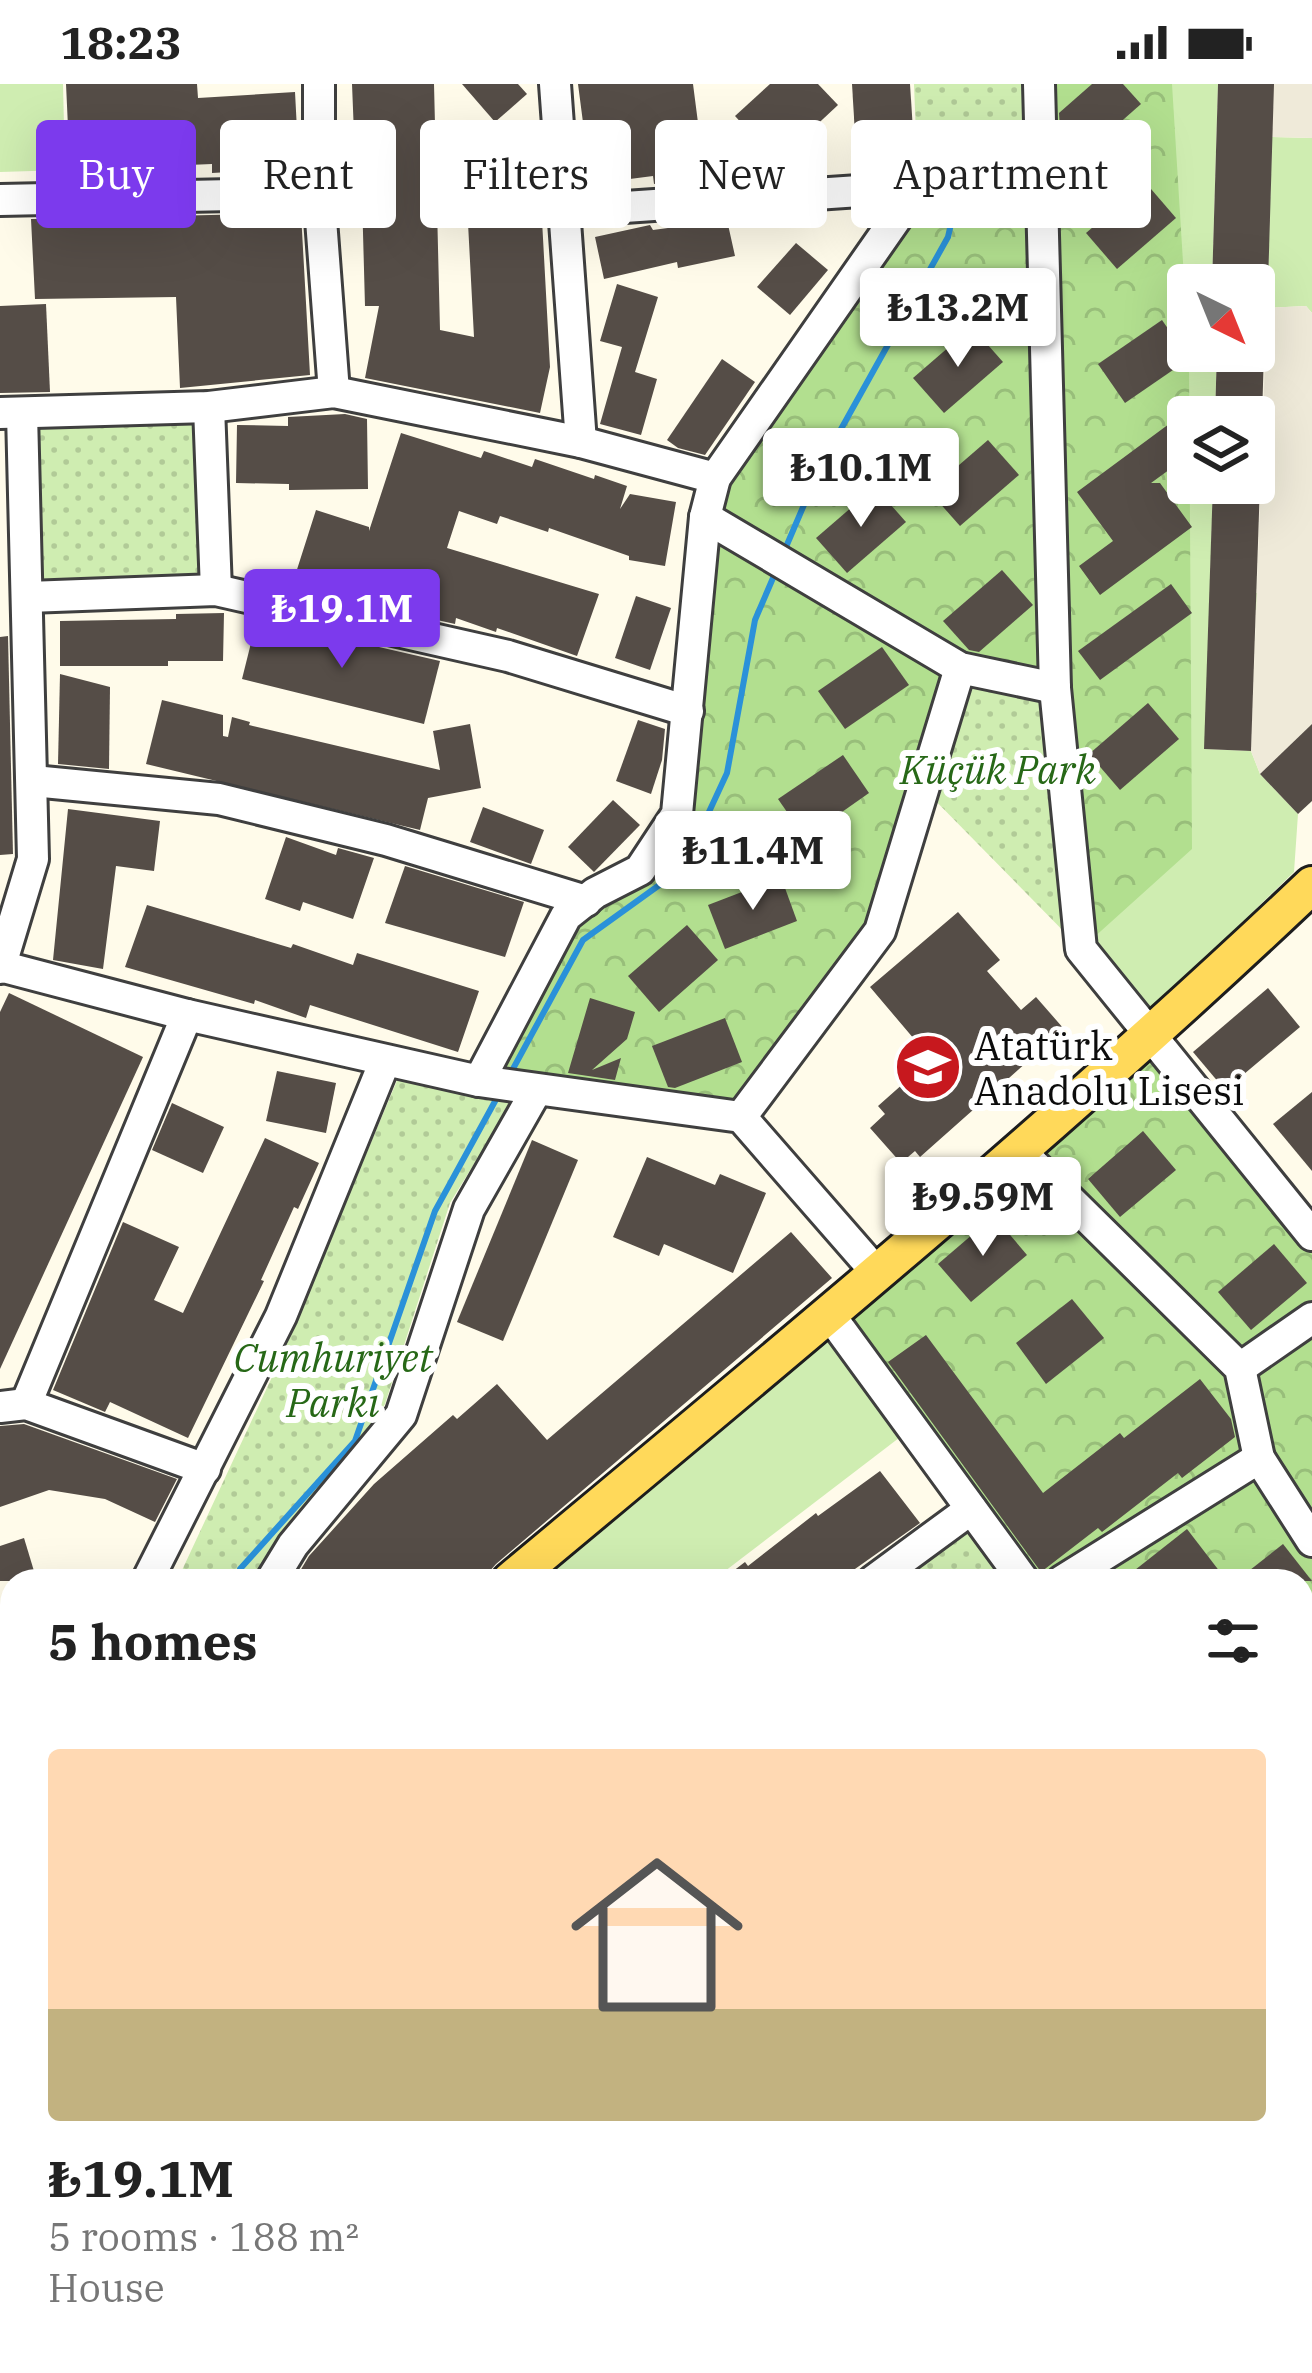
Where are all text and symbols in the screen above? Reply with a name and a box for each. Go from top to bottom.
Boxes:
text: 18:23 [60,13,182,71]
chip: Buy [36,120,196,228]
chip: Rent [220,120,396,228]
chip: Filters [420,120,631,228]
chip: New [655,120,827,228]
chip: Apartment [851,120,1151,228]
north arrow [1167,264,1275,372]
map controls [1167,264,1275,504]
pin: ₺13.2M [860,268,1056,370]
text: ₺13.2M [887,281,1029,332]
button: layers [1167,396,1275,504]
pin: ₺10.1M [763,428,959,530]
text: ₺10.1M [790,441,932,492]
pin: ₺19.1M [244,569,440,671]
text: ₺19.1M [271,582,413,633]
park label: Küçük Park [899,744,1096,795]
pin: ₺11.4M [655,811,851,913]
text: ₺11.4M [682,824,824,875]
place label: Atatürk Anadolu Lisesi [974,1020,1244,1116]
school or university icon: Atatürk Anadolu Lisesi [893,1032,963,1102]
pin: ₺9.59M [885,1157,1081,1259]
text: ₺9.59M [912,1170,1054,1221]
park label: Cumhuriyet Parkı [233,1332,434,1428]
text: 5 homes [48,1608,258,1674]
icon: filters [1200,1608,1266,1674]
icon: home [549,1827,765,2043]
text: ₺19.1M [48,2145,234,2211]
text: 5 rooms · 188 m² [48,2211,359,2262]
text: House [48,2262,165,2313]

